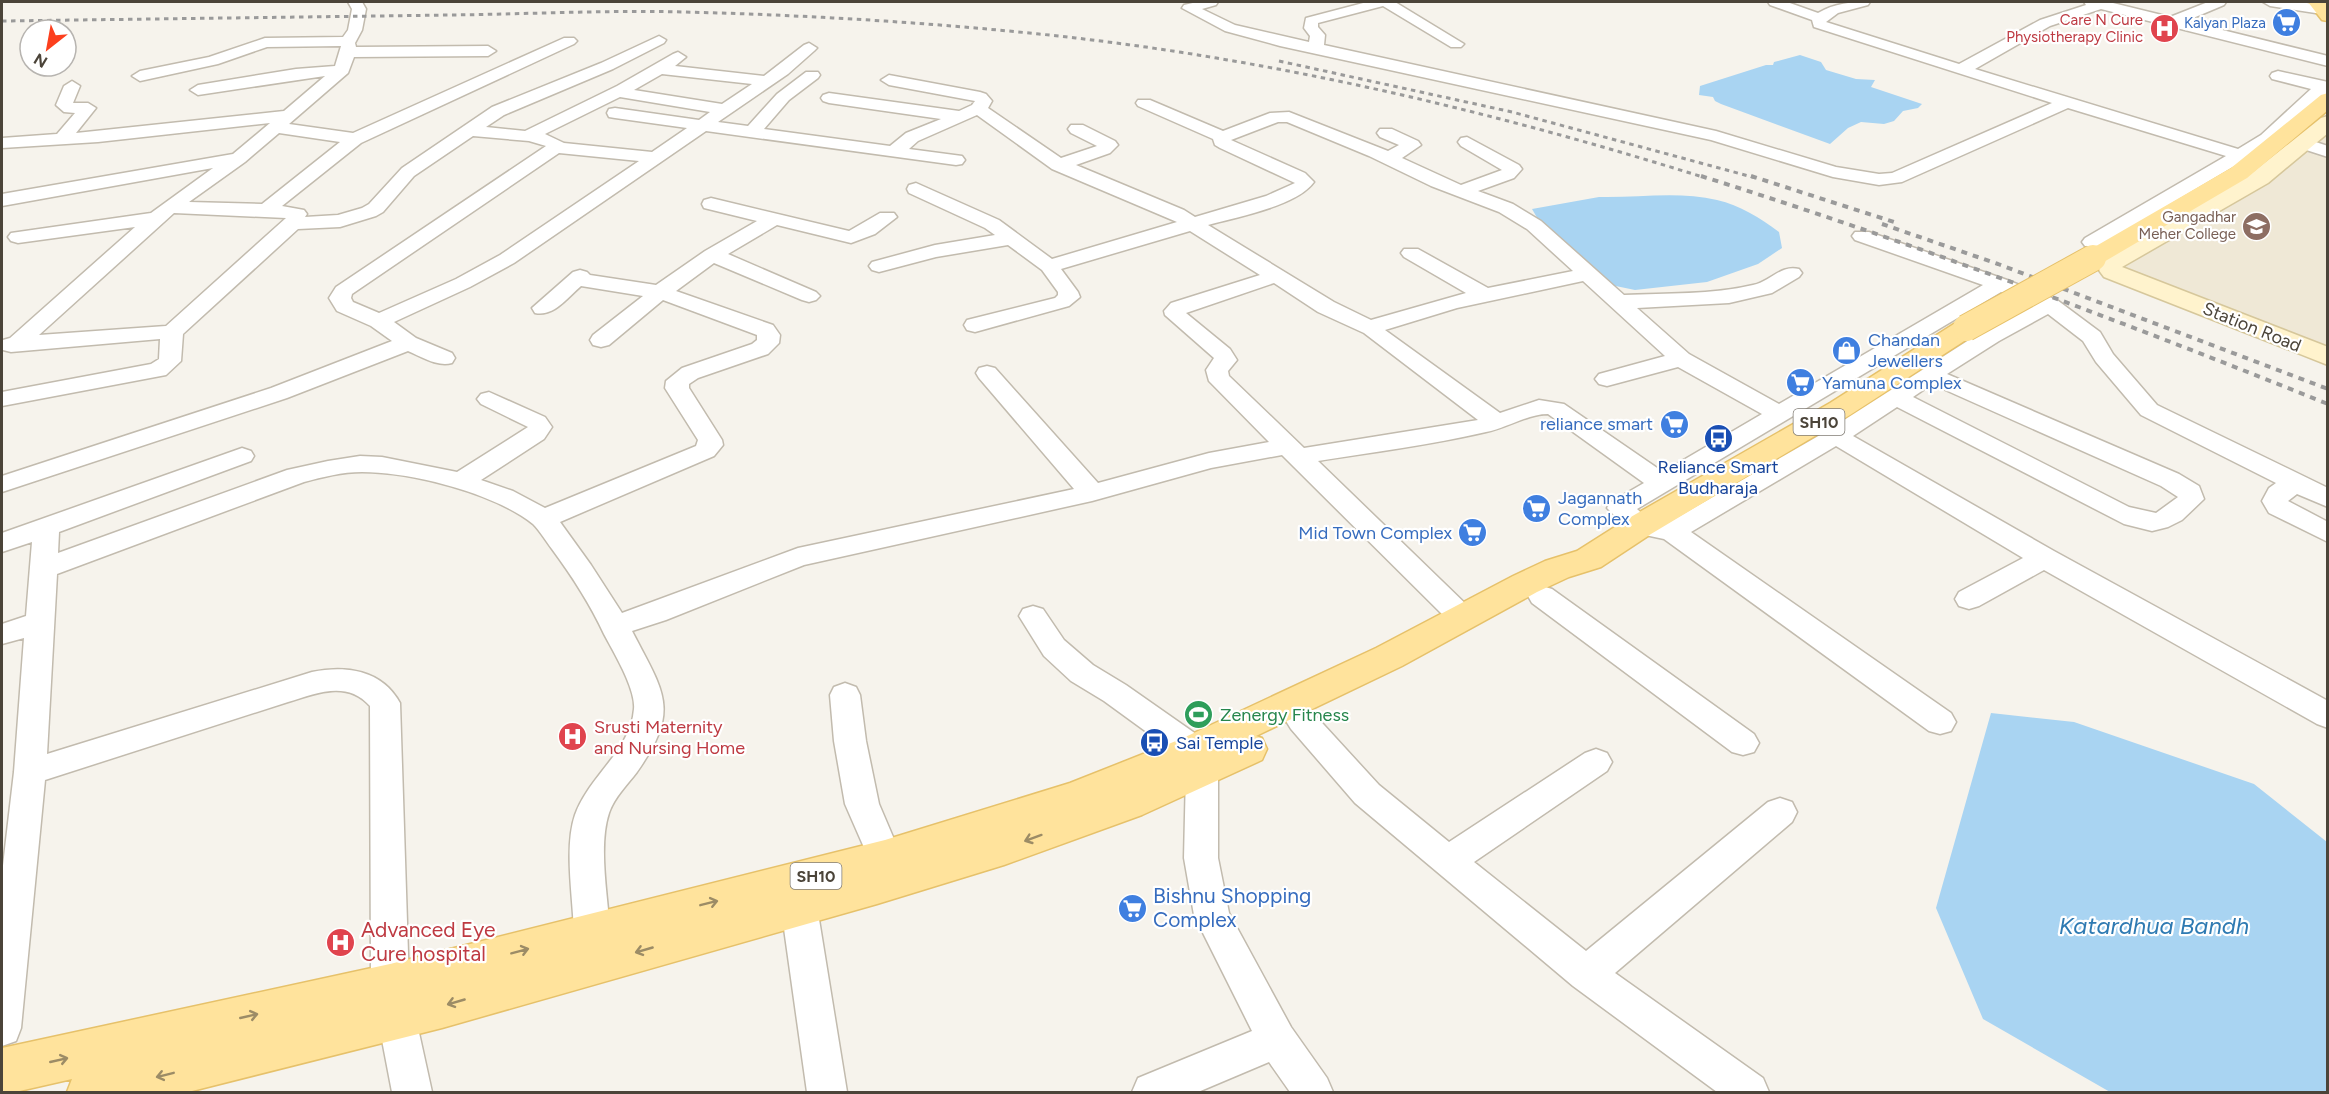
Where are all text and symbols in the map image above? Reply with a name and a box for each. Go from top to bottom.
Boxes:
supermarket icon: Kalyan Plaza [2271,7,2303,39]
place label: Care N Cure Physiotherapy Clinic [2006,11,2143,46]
hospital icon: Care N Cure Physiotherapy Clinic [2148,13,2180,45]
place label: Kalyan Plaza [2184,14,2266,32]
north arrow [18,18,78,78]
text: N [30,49,51,72]
place label: Gangadhar Meher College [2138,208,2236,243]
school or university icon: Gangadhar Meher College [2241,210,2273,242]
street label: Station Road [2200,297,2304,357]
place label: Chandan Jewellers [1868,329,1943,372]
shop icon: Chandan Jewellers [1831,334,1863,366]
supermarket icon: Yamuna Complex [1785,367,1817,399]
place label: Yamuna Complex [1822,372,1962,394]
supermarket icon: reliance smart [1658,408,1690,440]
road number: SH10 [1794,409,1844,435]
place label: reliance smart [1540,413,1653,435]
bus stop icon: Reliance Smart Budharaja [1702,422,1734,454]
place label: Reliance Smart Budharaja [1658,456,1779,499]
place label: Jagannath Complex [1558,487,1642,530]
supermarket icon: Jagannath Complex [1521,492,1553,524]
supermarket icon: Mid Town Complex [1457,517,1489,549]
place label: Mid Town Complex [1298,522,1452,544]
sports icon: Zenergy Fitness [1183,699,1215,731]
place label: Zenergy Fitness [1220,704,1349,726]
place label: Srusti Maternity and Nursing Home [594,716,745,759]
hospital icon: Srusti Maternity and Nursing Home [557,721,589,753]
bus stop icon: Sai Temple [1139,727,1171,759]
place label: Sai Temple [1176,732,1263,754]
one-way arrow [1024,834,1043,845]
road number: SH10 [790,863,842,889]
place label: Bishnu Shopping Complex [1153,883,1311,932]
supermarket icon: Bishnu Shopping Complex [1116,892,1148,924]
one-way arrow [699,896,718,908]
water label: Katardhua Bandh [2059,911,2249,940]
place label: Advanced Eye Cure hospital [361,917,496,966]
hospital icon: Advanced Eye Cure hospital [324,926,356,958]
one-way arrow [510,944,529,956]
one-way arrow [635,945,654,956]
one-way arrow [447,997,466,1008]
one-way arrow [239,1010,258,1022]
one-way arrow [49,1053,68,1065]
one-way arrow [156,1069,175,1081]

